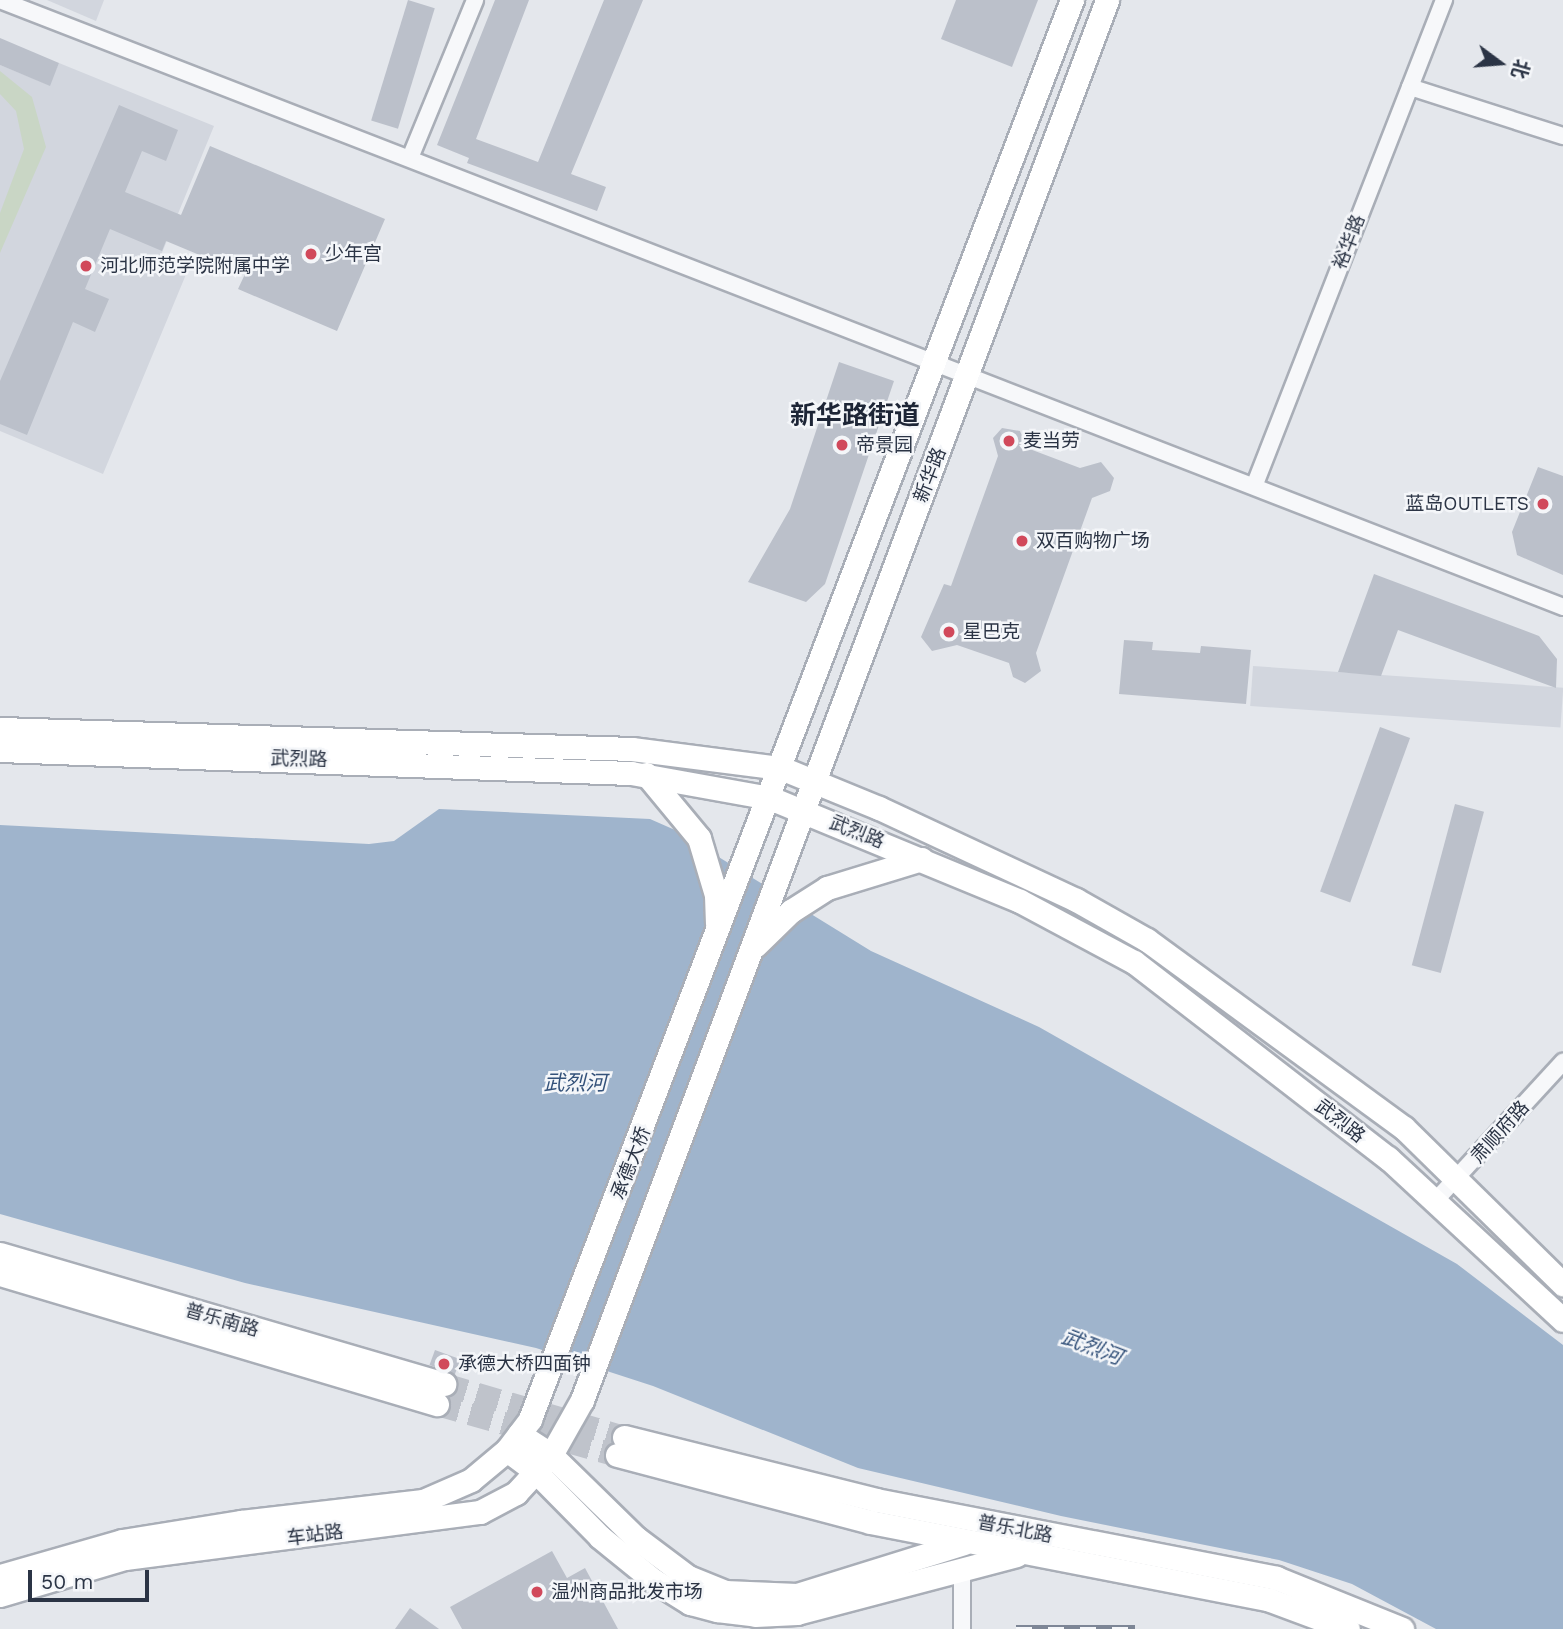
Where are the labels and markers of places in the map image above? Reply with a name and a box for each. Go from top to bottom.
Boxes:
place label: 少年宫 [325,243,382,265]
marker: 少年宫 [303,246,319,262]
place label: 河北师范学院附属中学 [100,255,290,277]
marker: 河北师范学院附属中学 [78,258,94,274]
place label: 麦当劳 [1023,430,1080,452]
marker: 麦当劳 [1001,433,1017,449]
place label: 帝景园 [856,434,913,456]
marker: 帝景园 [834,437,850,453]
place label: 蓝岛OUTLETS [1405,493,1529,515]
marker: 蓝岛OUTLETS [1535,496,1551,512]
place label: 双百购物广场 [1036,530,1150,552]
marker: 双百购物广场 [1014,533,1030,549]
place label: 星巴克 [963,621,1020,643]
marker: 星巴克 [941,624,957,640]
place label: 承德大桥四面钟 [458,1353,591,1375]
marker: 承德大桥四面钟 [436,1356,452,1372]
place label: 温州商品批发市场 [551,1581,703,1603]
marker: 温州商品批发市场 [529,1584,545,1600]

